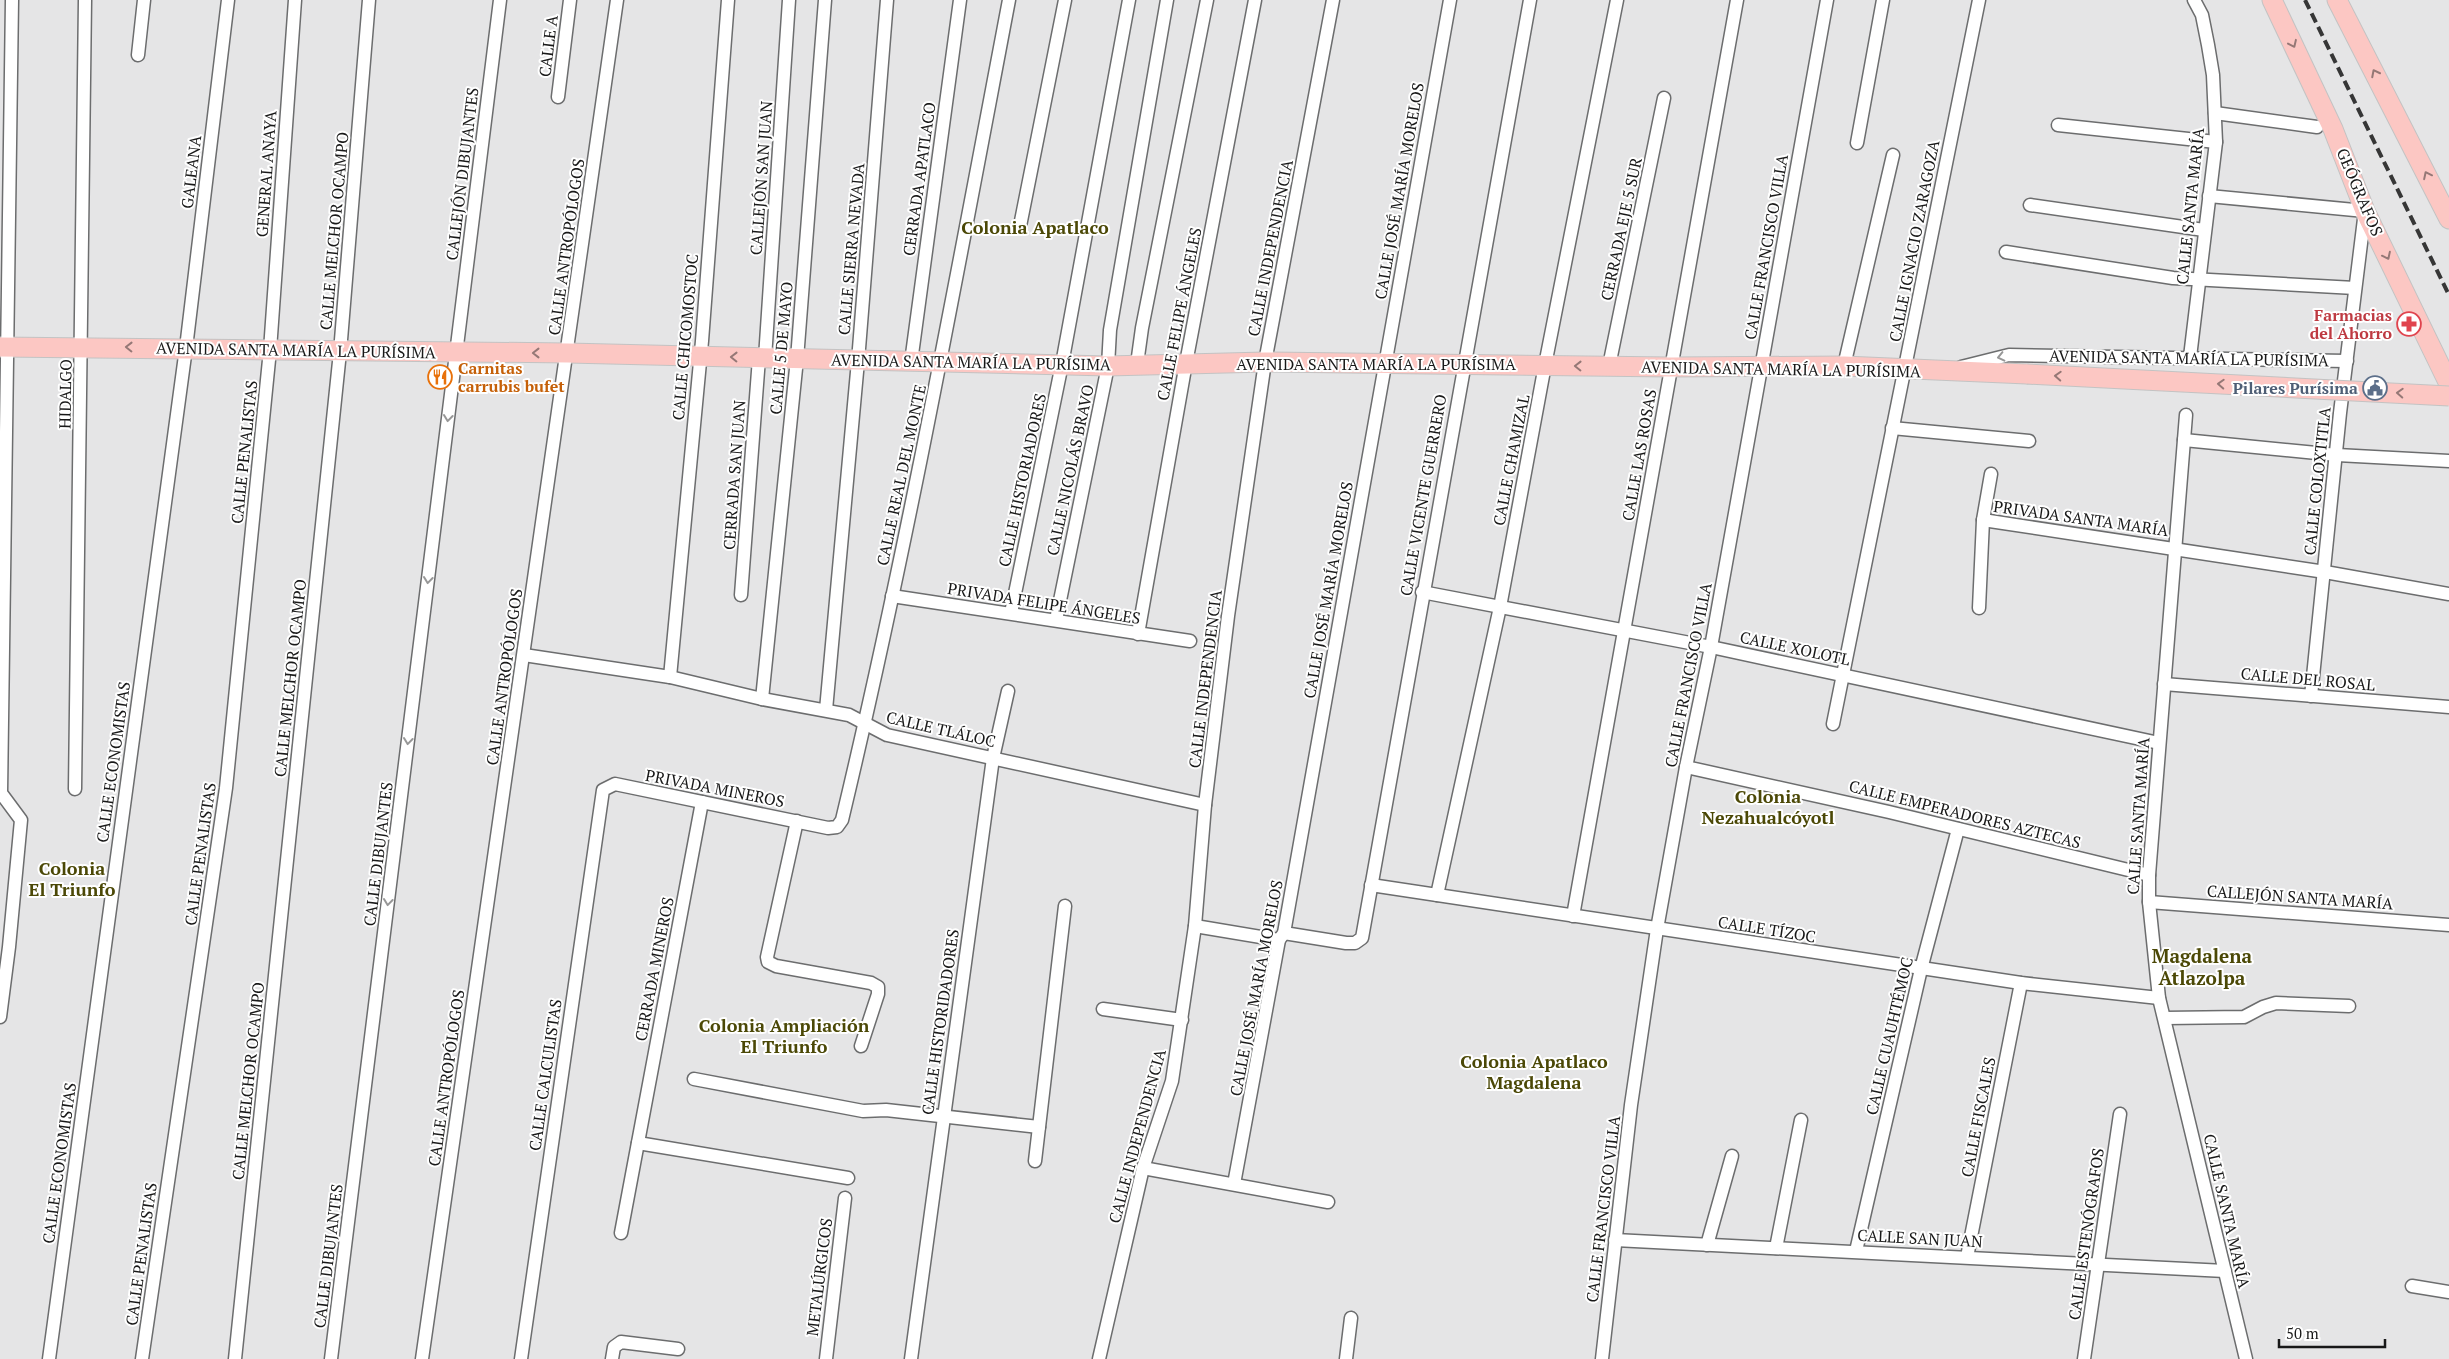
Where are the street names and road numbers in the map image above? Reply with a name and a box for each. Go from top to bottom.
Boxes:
street label: CALLE A [533,14,563,78]
street label: CALLE JOSÉ MARÍA MORELOS [1369,81,1429,301]
street label: CALLEJÓN DIBUJANTES [440,86,484,262]
street label: CALLEJÓN SAN JUAN [745,100,777,256]
street label: CERRADA APATLACO [897,101,941,257]
street label: GENERAL ANAYA [251,110,281,238]
street label: CALLE SANTA MARÍA [2171,126,2209,285]
street label: CALLE MELCHOR OCAMPO [314,131,354,331]
street label: GALEANA [176,134,206,210]
street label: CALLE IGNACIO ZARAGOZA [1884,138,1944,344]
street label: GEÓGRAFOS [2332,145,2388,239]
street label: CALLE FRANCISCO VILLA [1739,152,1793,341]
street label: CERRADA EJE 5 SUR [1595,155,1647,303]
street label: CALLE ANTROPÓLOGOS [543,157,589,337]
street label: CALLE INDEPENDENCIA [1242,158,1298,338]
street label: CALLE SIERRA NEVADA [833,162,869,336]
street label: CALLE FELIPE ÁNGELES [1151,225,1207,403]
street label: CALLE CHICOMOSTOC [667,253,703,421]
street label: CALLE 5 DE MAYO [764,281,798,415]
street label: AVENIDA SANTA MARÍA LA PURÍSIMA [156,337,436,363]
street label: AVENIDA SANTA MARÍA LA PURÍSIMA [2049,345,2329,371]
street label: AVENIDA SANTA MARÍA LA PURÍSIMA [831,349,1111,375]
street label: AVENIDA SANTA MARÍA LA PURÍSIMA [1236,353,1516,375]
street label: AVENIDA SANTA MARÍA LA PURÍSIMA [1641,356,1921,382]
street label: HIDALGO [53,359,77,429]
street label: CALLE PENALISTAS [226,379,262,525]
street label: CALLE REAL DEL MONTE [871,382,931,568]
street label: CALLE NICOLÁS BRAVO [1041,382,1099,558]
street label: CALLE LAS ROSAS [1617,387,1661,523]
street label: CALLE HISTORIADORES [993,391,1051,569]
street label: CALLE VICENTE GUERRERO [1394,392,1452,598]
street label: CALLE CHAMIZAL [1487,392,1535,527]
street label: CERRADA SAN JUAN [718,399,750,551]
street label: CALLE COLOXTITLA [2298,406,2336,556]
street label: CALLE JOSÉ MARÍA MORELOS [1298,480,1358,700]
street label: PRIVADA SANTA MARÍA [1992,495,2170,541]
street label: PRIVADA FELIPE ÁNGELES [946,577,1142,629]
street label: CALLE MELCHOR OCAMPO [269,578,311,778]
street label: CALLE FRANCISCO VILLA [1659,581,1717,769]
street label: CALLE ANTROPÓLOGOS [481,587,527,767]
street label: CALLE INDEPENDENCIA [1183,589,1227,769]
street label: CALLE XOLOTL [1738,626,1852,670]
street label: CALLE DEL ROSAL [2240,662,2376,696]
street label: CALLE ECONOMISTAS [91,680,135,844]
street label: CALLE TLÁLOC [884,706,998,752]
street label: CALLE SANTA MARÍA [2122,737,2154,895]
street label: PRIVADA MINEROS [644,764,786,812]
street label: CALLE EMPERADORES AZTECAS [1847,775,2083,853]
street label: CALLE PENALISTAS [179,781,221,927]
street label: CALLE DIBUJANTES [358,781,398,927]
street label: CALLE JOSÉ MARÍA MORELOS [1224,878,1288,1098]
street label: CALLEJÓN SANTA MARÍA [2206,880,2394,914]
street label: CERRADA MINEROS [629,895,679,1043]
street label: CALLE TÍZOC [1717,910,1817,948]
street label: CALLE HISTORIDADORES [916,928,964,1116]
street label: CALLE CUAUHTÉMOC [1860,955,1918,1117]
street label: CALLE MELCHOR OCAMPO [227,981,269,1181]
street label: CALLE ANTROPÓLOGOS [423,988,469,1168]
street label: CALLE CALCULISTAS [523,998,567,1152]
street label: CALLE INDEPENDENCIA [1103,1046,1171,1225]
street label: CALLE FISCALES [1956,1055,2000,1179]
street label: CALLE ECONOMISTAS [37,1081,81,1245]
street label: CALLE FRANCISCO VILLA [1581,1114,1625,1304]
street label: CALLE SANTA MARÍA [2199,1132,2255,1290]
street label: CALLE ESTENÓGRAFOS [2063,1147,2109,1321]
street label: CALLE PENALISTAS [120,1181,162,1327]
street label: CALLE DIBUJANTES [308,1183,348,1329]
street label: METALÚRGICOS [801,1217,837,1337]
street label: CALLE SAN JUAN [1857,1224,1984,1252]

